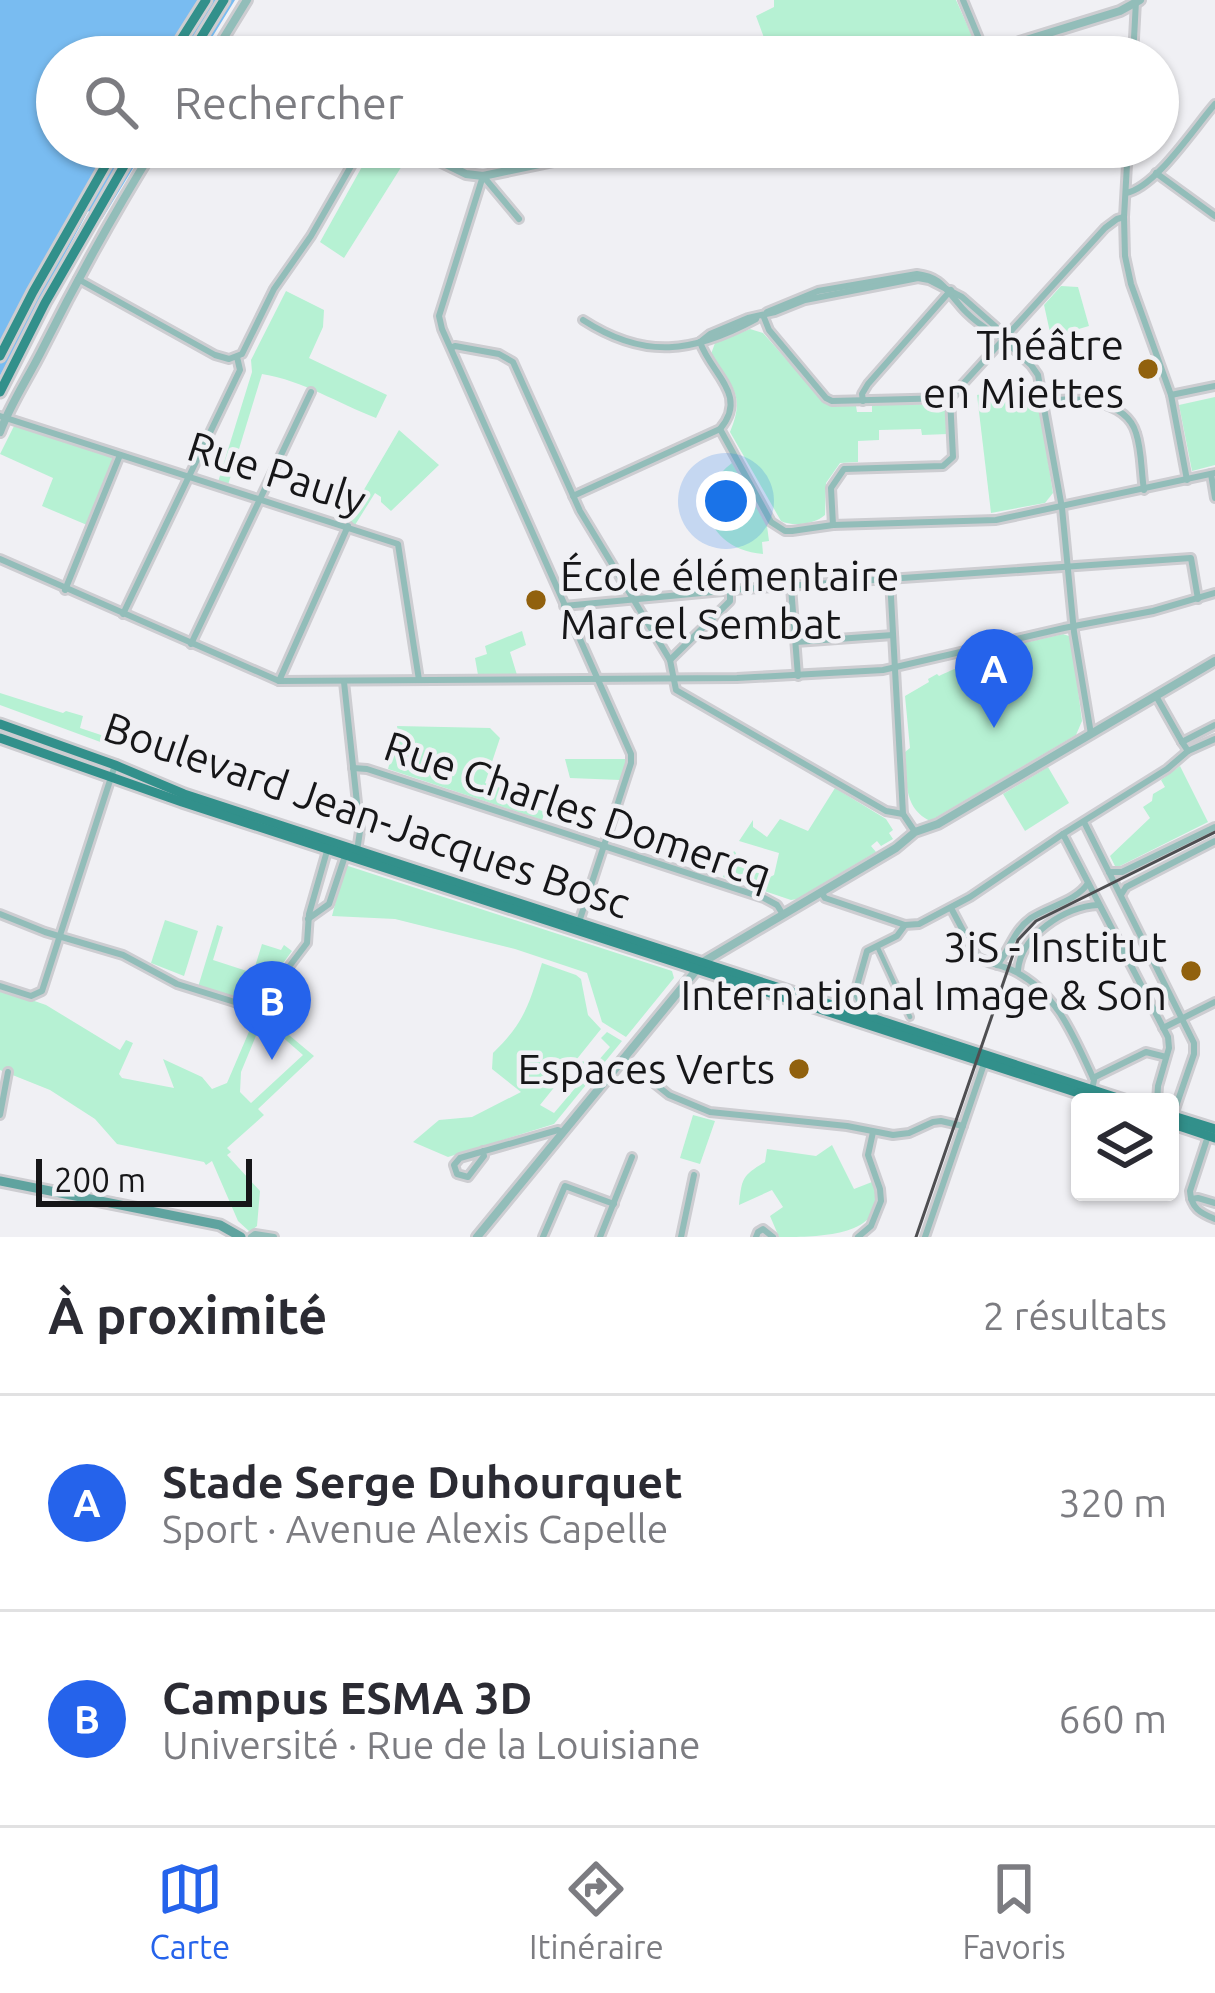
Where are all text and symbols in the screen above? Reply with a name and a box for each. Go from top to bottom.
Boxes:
search box [36,36,1179,168]
icon: search [78,69,144,135]
text: Rechercher [174,77,404,128]
place label: Théâtre en Miettes [923,321,1124,416]
marker: Théâtre en Miettes [1135,356,1161,382]
street label: Rue Pauly [182,422,372,523]
your location [696,471,756,531]
place label: École élémentaire Marcel Sembat [560,552,899,647]
marker: École élémentaire Marcel Sembat [523,587,549,613]
pin: A [955,629,1033,728]
street label: Boulevard Jean-Jacques Bosc [98,702,636,927]
street label: Rue Charles Domercq [379,721,778,898]
place label: 3iS - Institut International Image & Son [681,923,1167,1018]
marker: 3iS - Institut International Image & Son [1178,958,1204,984]
pin: B [233,961,311,1060]
place label: Espaces Verts [518,1045,775,1092]
marker: Espaces Verts [786,1056,812,1082]
map controls [1071,1093,1179,1201]
button: layers [1071,1093,1179,1201]
scale bar [36,1153,252,1206]
text: 200 m [54,1161,146,1198]
text: À proximité [48,1286,327,1344]
text: 2 résultats [983,1294,1167,1337]
text: Stade Serge Duhourquet [162,1456,683,1507]
text: A [73,1481,101,1524]
text: 320 m [1058,1481,1167,1524]
text: Sport · Avenue Alexis Capelle [162,1507,668,1550]
text: Campus ESMA 3D [162,1672,532,1723]
text: B [74,1697,100,1740]
text: 660 m [1058,1697,1167,1740]
text: Université · Rue de la Louisiane [162,1723,700,1766]
tab: Carte [149,1856,230,1965]
tab: Itinéraire [529,1856,664,1965]
tab: Favoris [962,1856,1066,1965]

